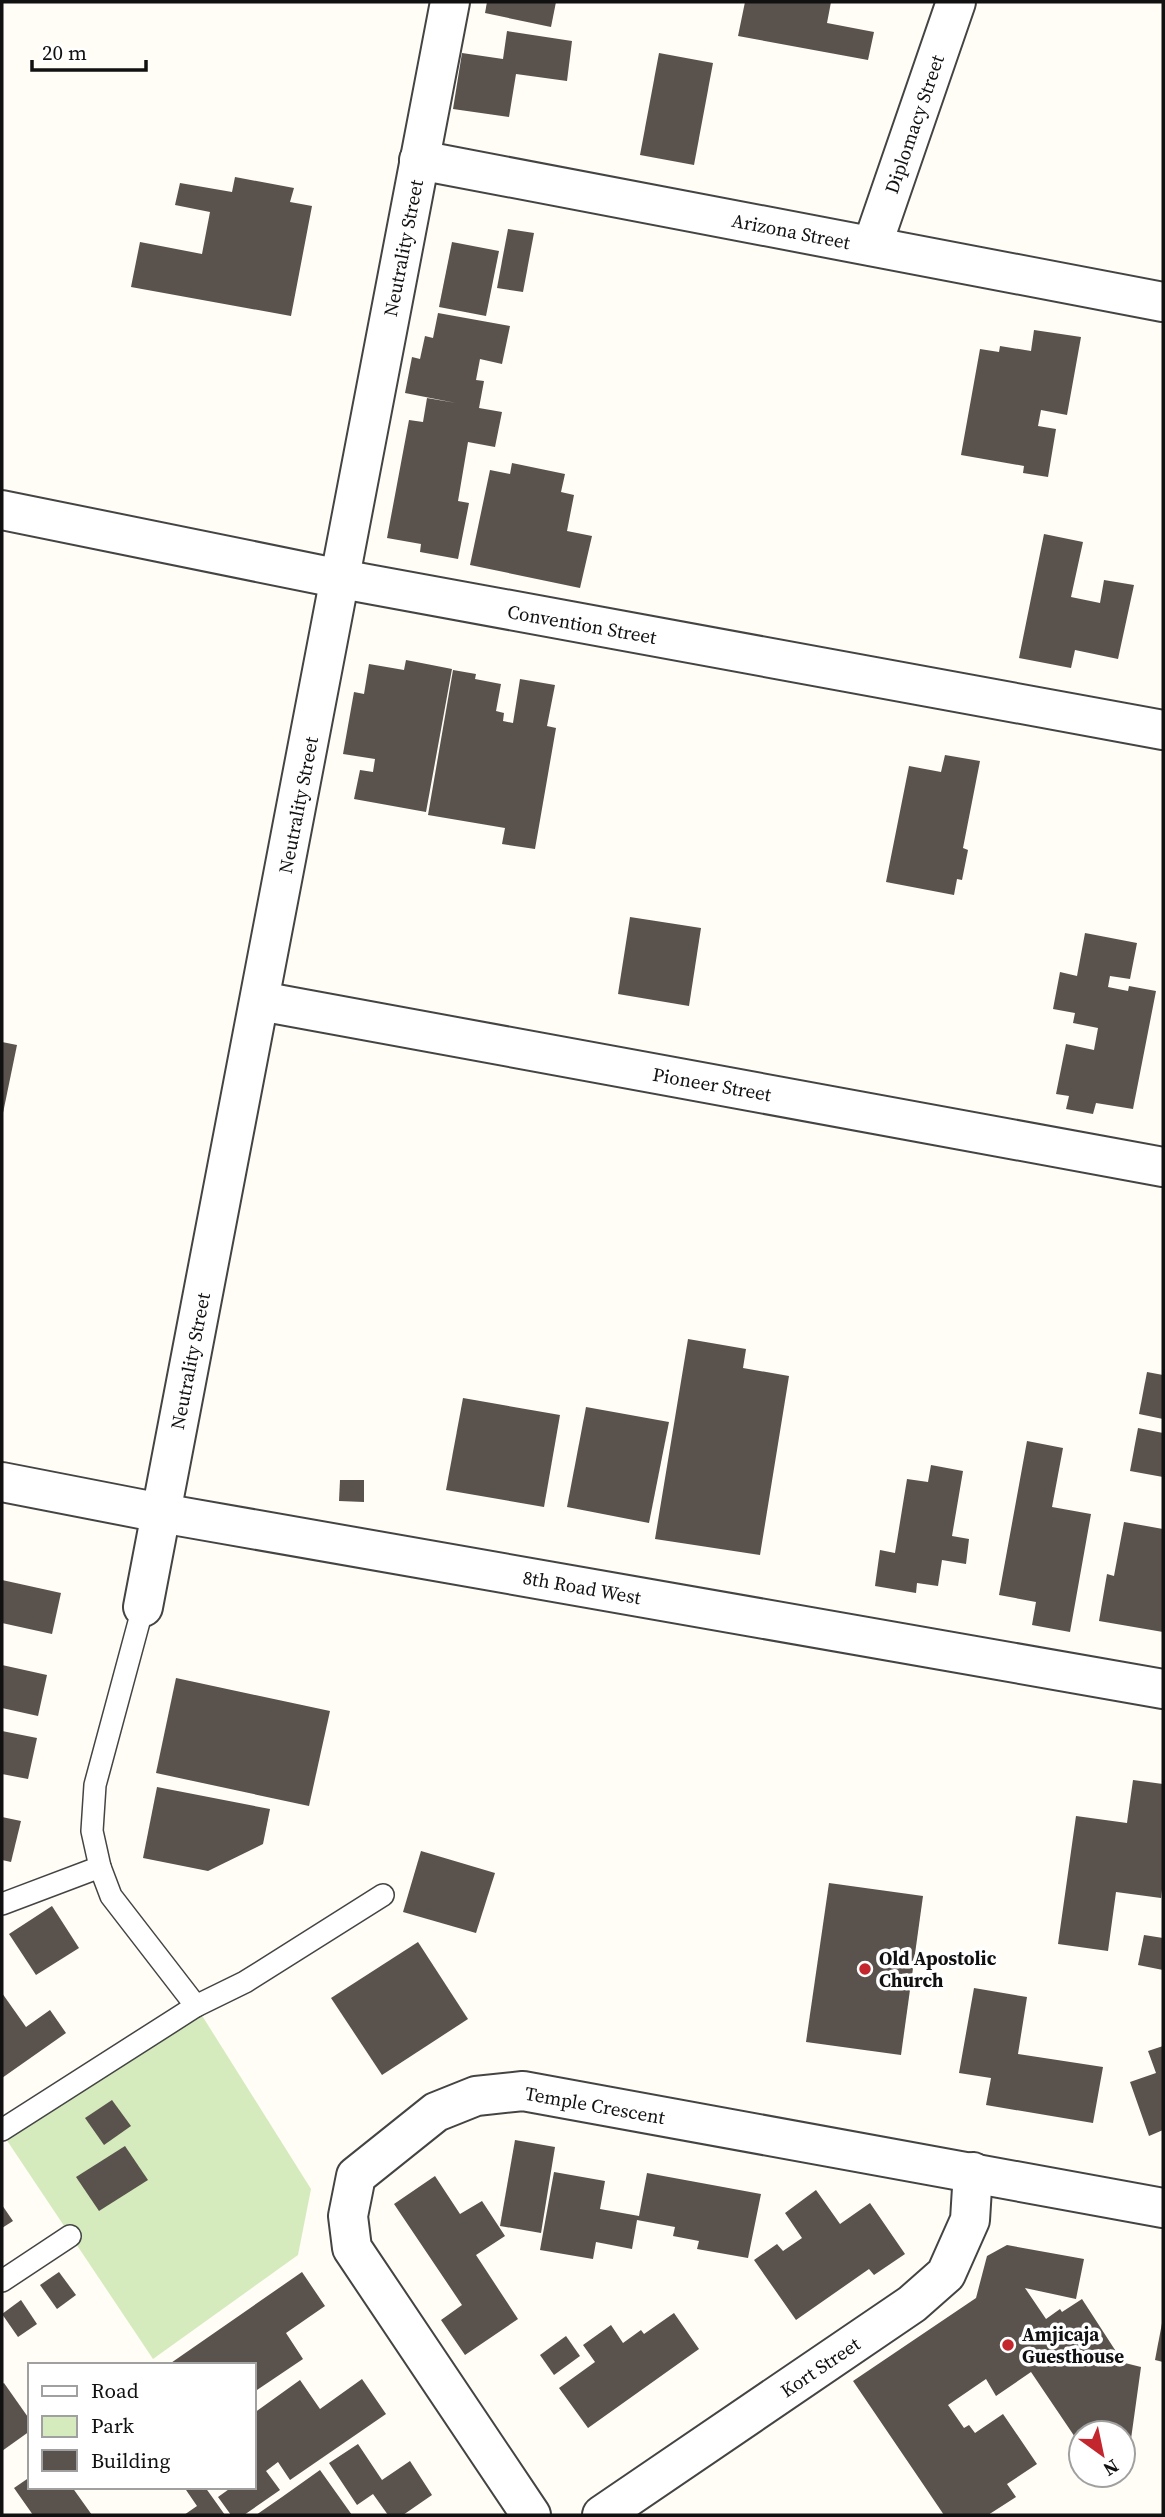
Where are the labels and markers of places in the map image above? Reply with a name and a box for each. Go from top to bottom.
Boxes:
place label: Old Apostolic Church [879,1945,997,1993]
marker: Old Apostolic Church [857,1961,873,1977]
place label: Amjicaja Guesthouse [1022,2321,1124,2369]
marker: Amjicaja Guesthouse [1000,2337,1016,2353]

